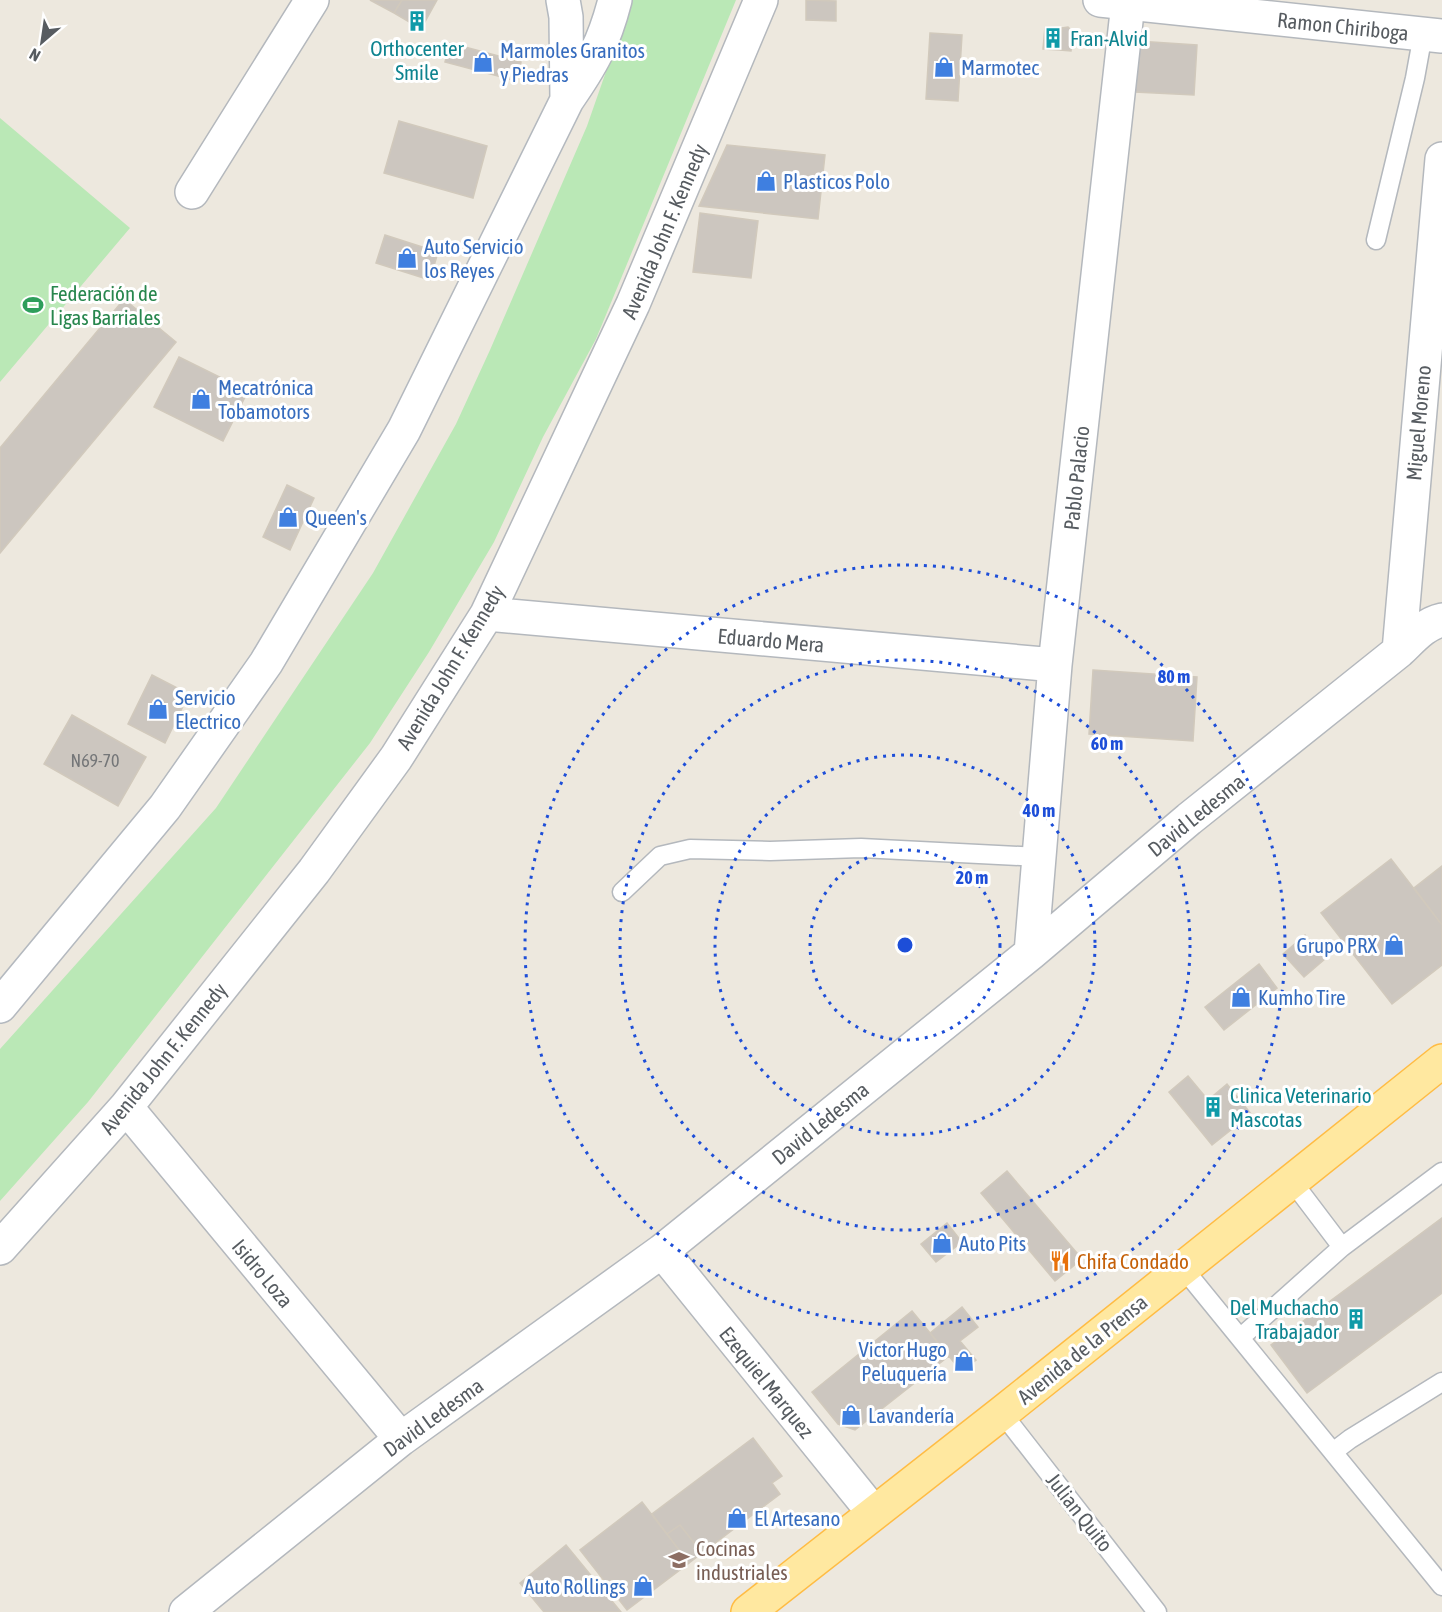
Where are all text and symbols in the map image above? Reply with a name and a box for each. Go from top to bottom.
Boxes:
street label: Ramon Chiriboga [1276,7,1410,45]
building icon: Orthocenter Smile [405,9,429,33]
north arrow [12,12,72,72]
building icon: Fran-Alvid [1041,26,1065,50]
place label: Fran-Alvid [1070,26,1148,50]
place label: Orthocenter Smile [370,36,465,84]
place label: Marmoles Granitos y Piedras [500,38,645,86]
text: N [26,45,43,65]
shop icon: Marmoles Granitos y Piedras [471,50,495,74]
shop icon: Marmotec [932,55,956,79]
place label: Marmotec [961,55,1039,79]
street label: Avenida John F. Kennedy [616,140,712,322]
shop icon: Plasticos Polo [754,169,778,193]
place label: Plasticos Polo [783,169,890,193]
place label: Auto Servicio los Reyes [424,234,524,282]
shop icon: Auto Servicio los Reyes [395,246,419,270]
place label: Federación de Ligas Barriales [50,281,161,329]
sports icon: Federación de Ligas Barriales [21,293,45,317]
street label: Miguel Moreno [1401,364,1435,482]
place label: Mecatrónica Tobamotors [218,375,314,423]
shop icon: Mecatrónica Tobamotors [189,387,213,411]
street label: Pablo Palacio [1059,424,1093,532]
shop icon: Queen's [276,505,300,529]
place label: Queen's [305,505,367,529]
street label: Avenida John F. Kennedy [391,580,509,754]
street label: Eduardo Mera [717,623,825,657]
text: 80 m [1158,666,1190,687]
place label: Servicio Electrico [175,685,241,733]
shop icon: Servicio Electrico [146,697,170,721]
text: 60 m [1091,733,1123,754]
house number: N69-70 [71,750,119,771]
street label: David Ledesma [1143,769,1249,861]
text: 40 m [1022,800,1055,821]
text: 20 m [956,867,988,888]
place label: Grupo PRX [1297,933,1378,957]
shop icon: Grupo PRX [1382,933,1406,957]
centre of rings [895,935,915,955]
street label: Avenida John F. Kennedy [95,977,232,1138]
shop icon: Kumho Tire [1229,985,1253,1009]
place label: Kumho Tire [1258,985,1346,1009]
street label: David Ledesma [767,1077,873,1169]
place label: Clinica Veterinario Mascotas [1230,1083,1372,1131]
building icon: Clinica Veterinario Mascotas [1201,1095,1225,1119]
shop icon: Auto Pits [930,1231,954,1255]
place label: Auto Pits [959,1231,1026,1255]
street label: Isidro Loza [228,1234,298,1312]
restaurant icon: Chifa Condado [1048,1249,1072,1273]
place label: Chifa Condado [1077,1249,1189,1273]
street label: Avenida de la Prensa [1012,1289,1152,1409]
place label: Del Muchacho Trabajador [1230,1295,1340,1343]
building icon: Del Muchacho Trabajador [1344,1307,1368,1331]
street label: Ezequiel Marquez [715,1322,819,1443]
place label: Victor Hugo Peluquería [859,1337,947,1385]
shop icon: Victor Hugo Peluquería [952,1349,976,1373]
street label: David Ledesma [379,1373,487,1461]
shop icon: Lavandería [839,1403,863,1427]
place label: Lavandería [868,1403,955,1427]
street label: Julian Quito [1042,1468,1118,1556]
shop icon: El Artesano [725,1506,749,1530]
place label: El Artesano [754,1506,840,1530]
place label: Cocinas industriales [696,1536,788,1584]
school or university icon: Cocinas industriales [667,1548,691,1572]
place label: Auto Rollings [524,1574,626,1598]
shop icon: Auto Rollings [631,1574,655,1598]

